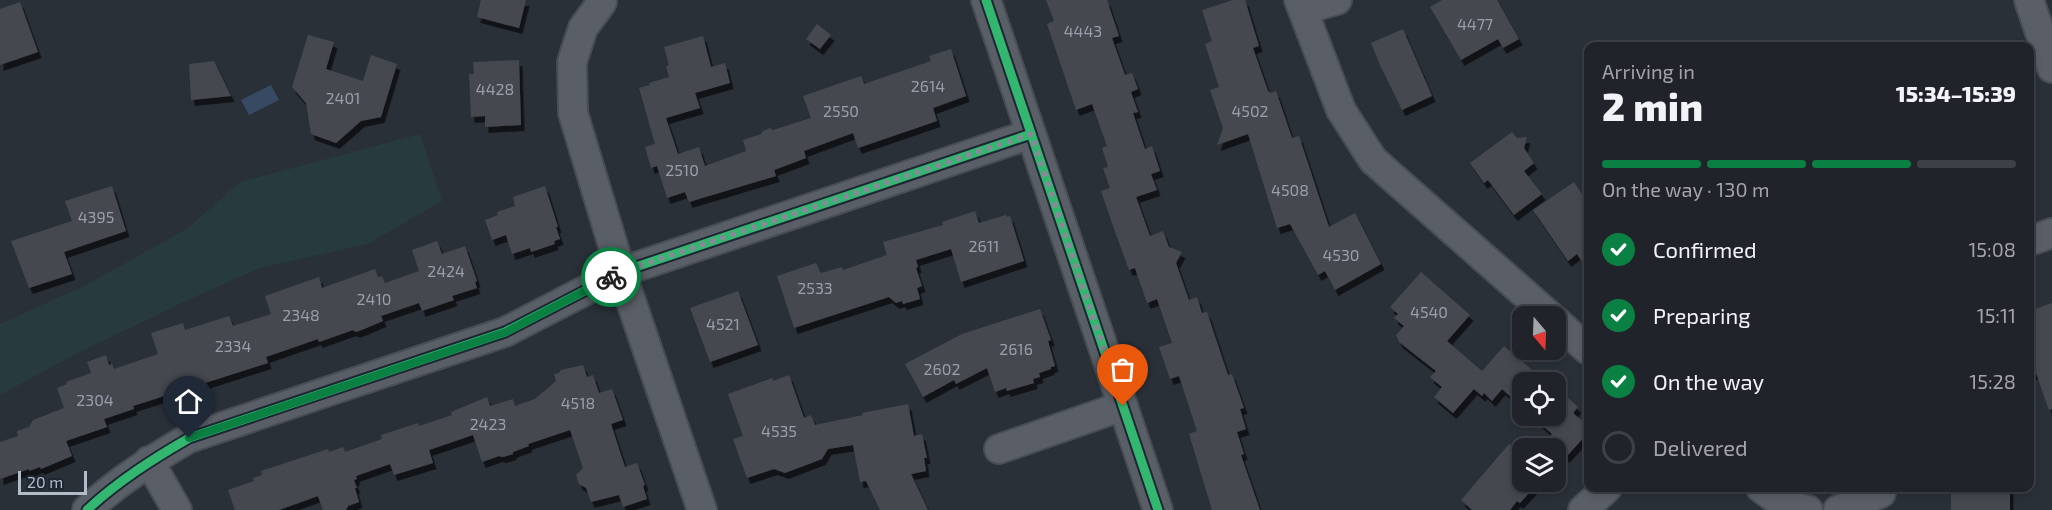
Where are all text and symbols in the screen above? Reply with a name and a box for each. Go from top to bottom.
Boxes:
house number: 4477 [1457,14,1493,33]
house number: 4443 [1064,21,1102,40]
text: Arriving in [1602,59,1695,83]
house number: 2614 [911,76,945,95]
house number: 4428 [476,79,514,98]
text: 15:34–15:39 [1896,80,2016,106]
text: 2 min [1602,82,1703,129]
house number: 2401 [326,88,360,107]
house number: 2550 [823,101,859,120]
house number: 4502 [1231,101,1269,120]
house number: 2510 [665,160,699,179]
text: On the way · 130 m [1602,177,1769,201]
house number: 4508 [1271,180,1309,199]
house number: 4395 [78,207,114,226]
icon: check [1602,233,1635,266]
house number: 2611 [969,236,999,255]
text: Confirmed [1653,236,1757,262]
text: 15:08 [1968,237,2016,261]
house number: 4530 [1323,245,1359,264]
courier [581,247,641,307]
house number: 2424 [427,261,465,280]
icon: bike [595,261,628,294]
house number: 2533 [797,278,833,297]
house number: 2410 [357,289,391,308]
icon: check [1602,299,1635,332]
house number: 4540 [1410,302,1448,321]
text: Preparing [1653,302,1751,328]
text: 15:11 [1977,303,2016,327]
house number: 2348 [282,305,320,324]
north arrow [1512,306,1566,360]
map controls [1512,306,1566,492]
house number: 4521 [706,314,740,333]
house number: 2334 [215,336,251,355]
house number: 2616 [999,339,1033,358]
pin [1097,344,1148,406]
icon: bag [1106,353,1139,386]
house number: 2602 [924,359,960,378]
icon: check [1602,365,1635,398]
text: On the way [1653,368,1764,394]
text: 15:28 [1969,369,2016,393]
button: locate [1512,372,1566,426]
pin [163,376,214,438]
icon: home [172,385,205,418]
house number: 2304 [76,390,114,409]
house number: 4518 [561,393,595,412]
house number: 2423 [470,414,506,433]
house number: 4535 [761,421,797,440]
text: Delivered [1653,434,1748,460]
button: layers [1512,438,1566,492]
scale bar [18,468,87,496]
text: 20 m [27,472,63,491]

